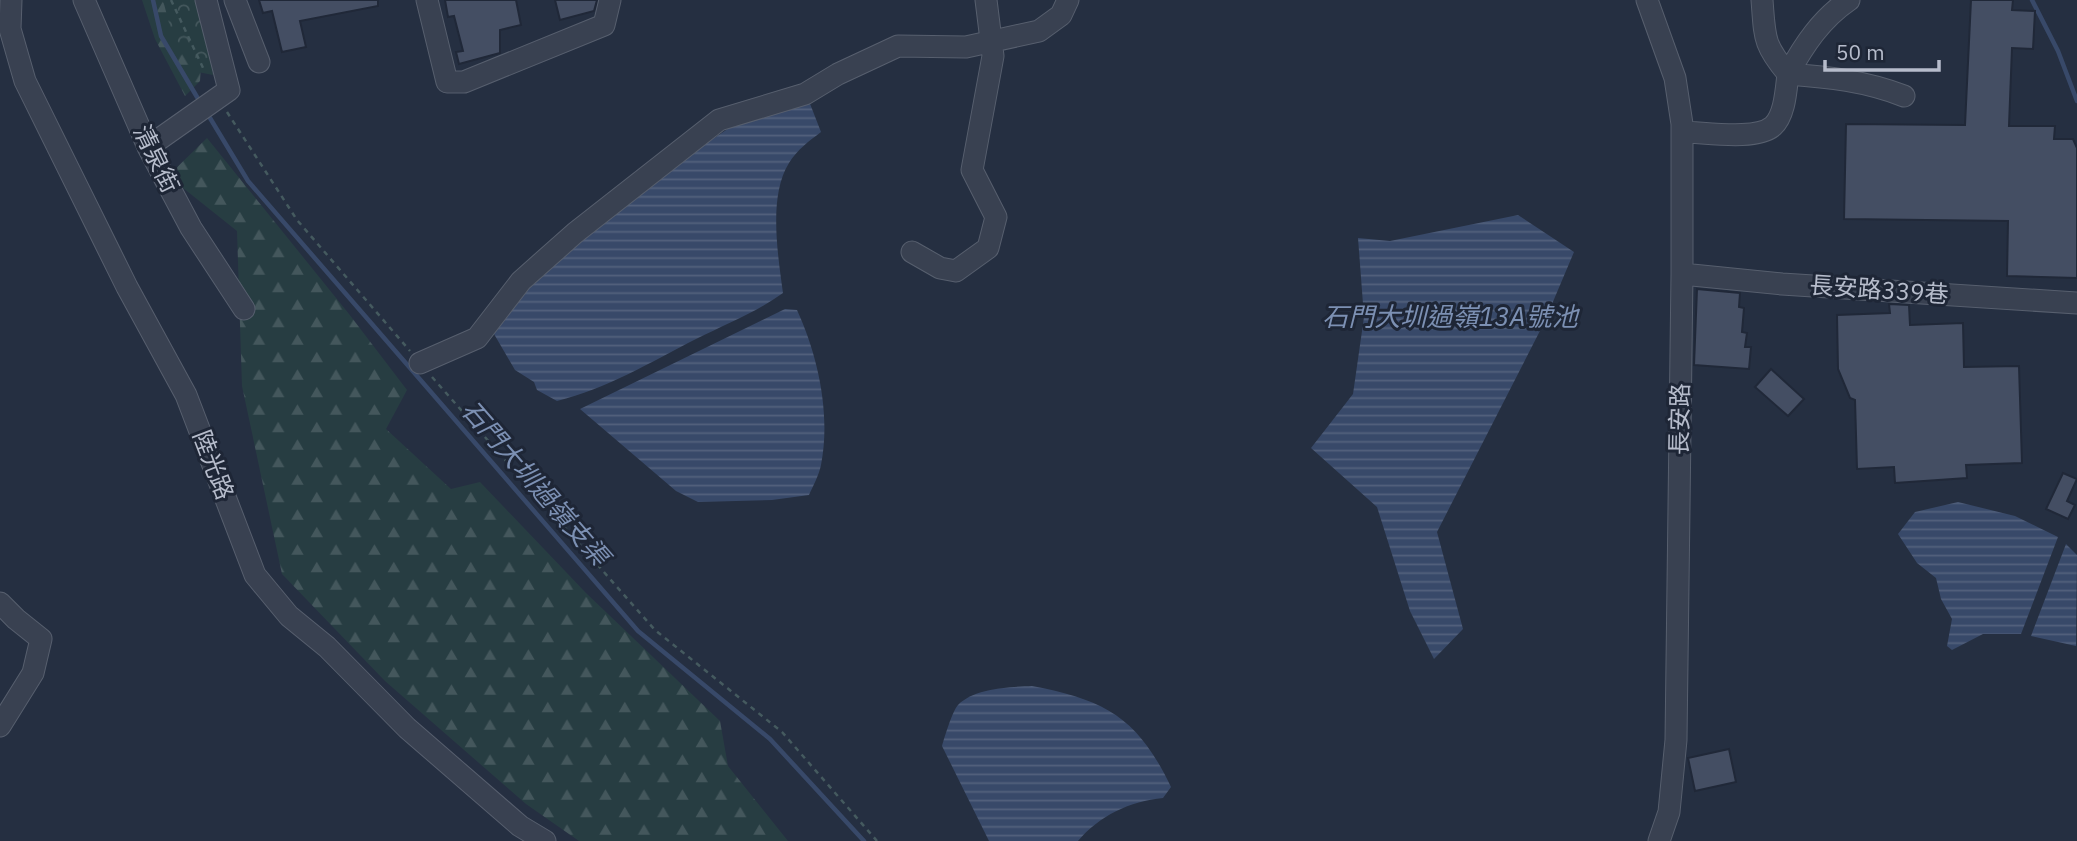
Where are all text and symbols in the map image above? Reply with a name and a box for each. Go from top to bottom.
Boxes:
scale bar [1825,28,1939,72]
text: 50 m [1836,38,1885,66]
street label: 清泉街 [127,119,187,198]
street label: 長安路339巷 [1809,268,1950,310]
water label: 石門大圳過嶺13A號池 [1322,299,1581,333]
street label: 長安路 [1662,383,1696,455]
water label: 石門大圳過嶺支渠 [455,393,619,575]
street label: 陸光路 [186,425,242,504]

